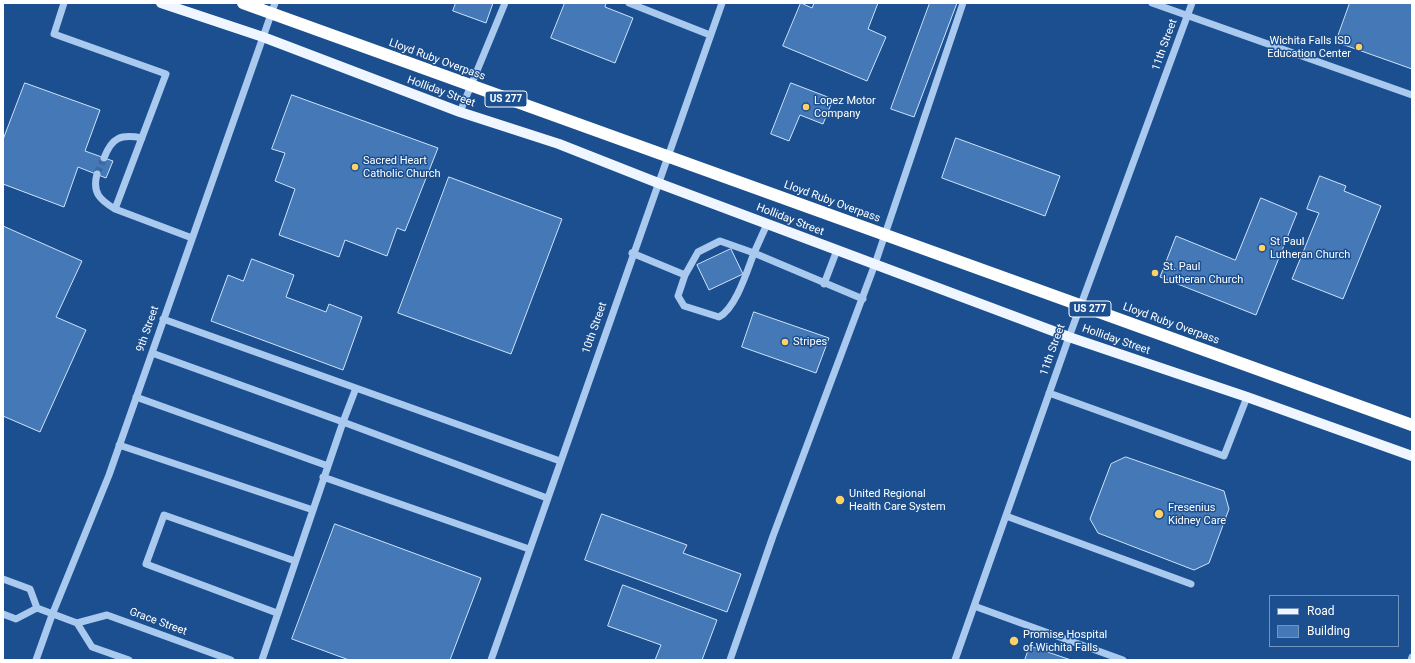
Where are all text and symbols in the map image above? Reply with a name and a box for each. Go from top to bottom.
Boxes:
street label: 11th Street [1150,17,1180,73]
place label: Wichita Falls ISD Education Center [1267,34,1351,60]
street label: Lloyd Ruby Overpass [387,36,487,84]
marker: Wichita Falls ISD Education Center [1354,42,1364,52]
street label: Holliday Street [405,74,477,110]
road number: US 277 [485,91,527,107]
place label: Lopez Motor Company [814,94,876,120]
marker: Lopez Motor Company [801,102,811,112]
place label: Sacred Heart Catholic Church [363,154,441,180]
marker: Sacred Heart Catholic Church [350,162,360,172]
street label: Lloyd Ruby Overpass [782,178,882,226]
street label: Holliday Street [754,201,826,239]
place label: St Paul Lutheran Church [1270,235,1350,261]
marker: St Paul Lutheran Church [1257,243,1267,253]
place label: St. Paul Lutheran Church [1163,260,1243,286]
marker: St. Paul Lutheran Church [1150,268,1160,278]
street label: 10th Street [580,300,610,356]
street label: Lloyd Ruby Overpass [1121,300,1221,348]
road number: US 277 [1069,301,1111,317]
street label: 9th Street [134,304,162,354]
street label: 11th Street [1038,322,1068,378]
street label: Holliday Street [1080,322,1152,358]
place label: Stripes [793,335,827,349]
marker: Stripes [780,337,790,347]
place label: United Regional Health Care System [849,487,946,513]
marker: United Regional Health Care System [834,494,846,506]
place label: Fresenius Kidney Care [1168,501,1226,527]
marker: Fresenius Kidney Care [1153,508,1165,520]
legend [1269,595,1399,647]
text: Road [1307,604,1335,618]
street label: Grace Street [127,605,189,639]
text: Building [1307,624,1350,638]
place label: Promise Hospital of Wichita Falls [1023,628,1107,654]
marker: Promise Hospital of Wichita Falls [1008,635,1020,647]

